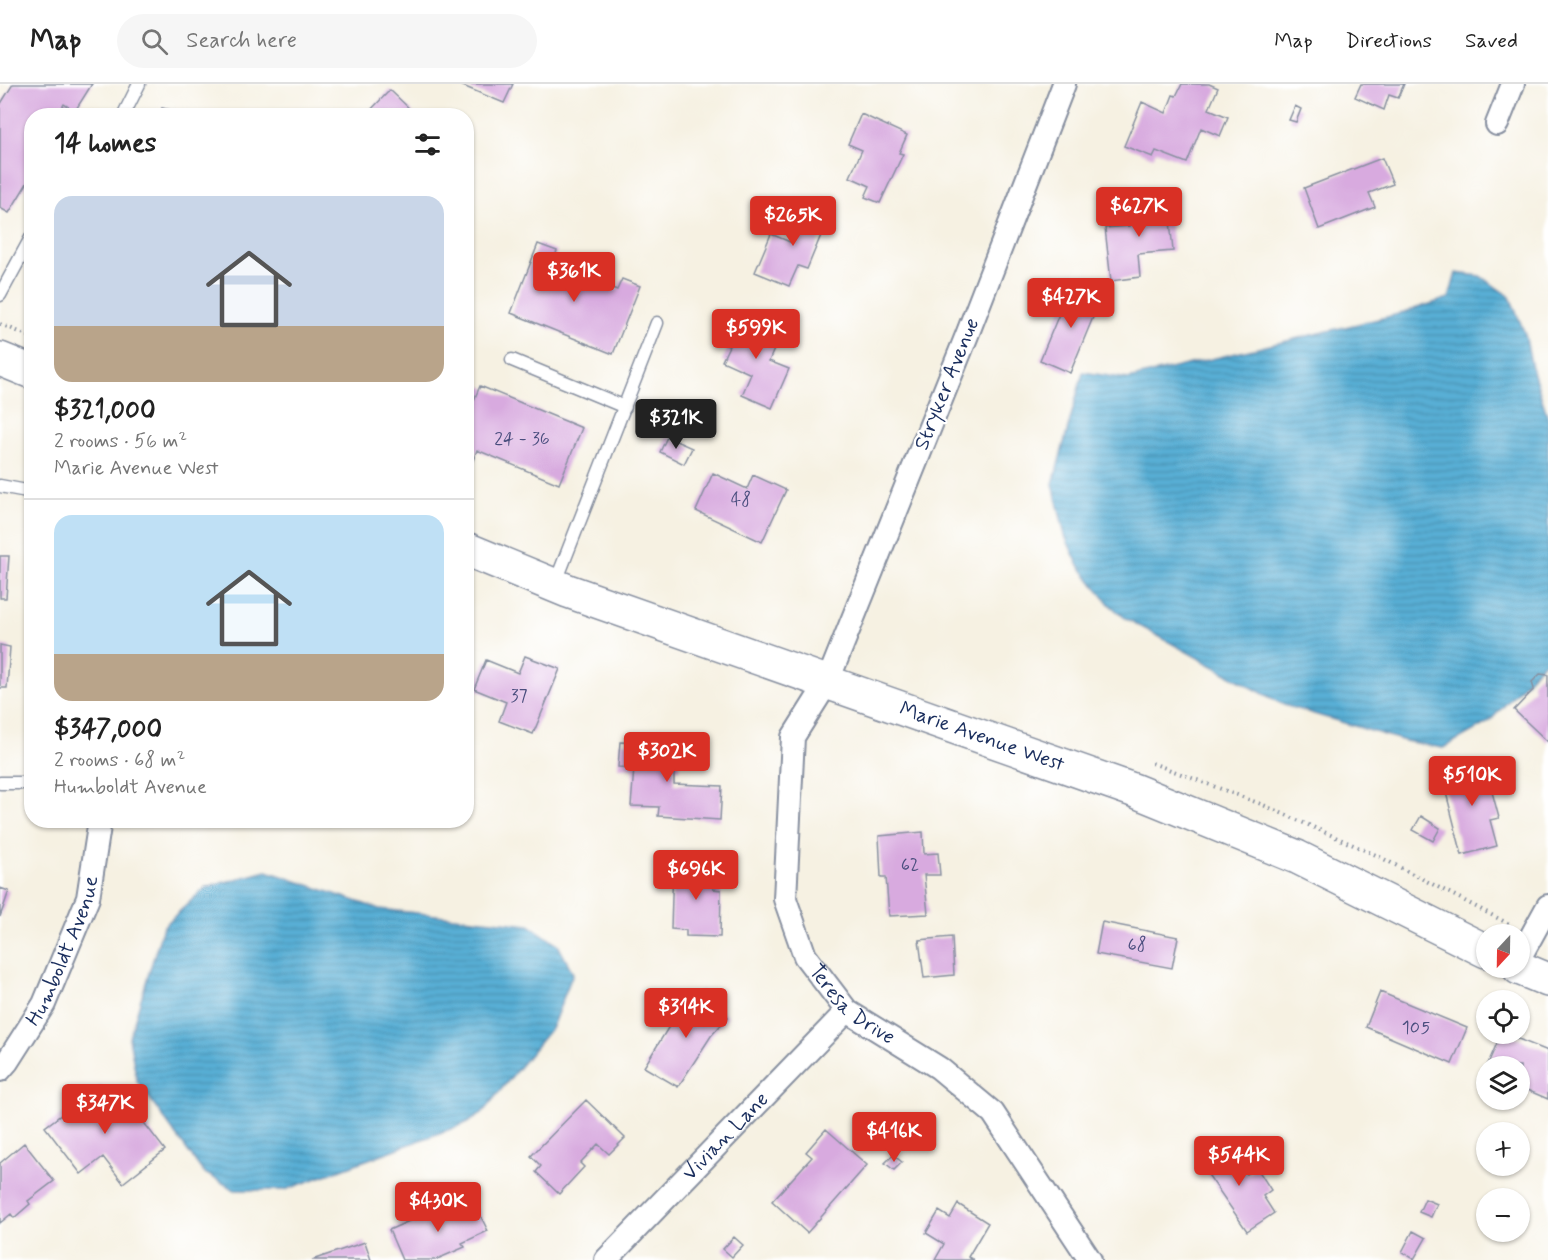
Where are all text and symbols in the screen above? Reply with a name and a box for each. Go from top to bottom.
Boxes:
search box [117,14,537,68]
text: Map [30,23,81,60]
icon: search [138,25,171,58]
text: Search here [186,27,297,55]
text: Map [1274,27,1313,55]
text: Directions [1346,27,1432,55]
text: Saved [1465,27,1518,55]
text: 14 homes [54,127,156,161]
icon: filters [411,128,444,161]
pin: $627K [1097,187,1181,238]
text: $627K [1110,193,1168,220]
pin: $265K [751,196,835,247]
text: $265K [764,202,822,229]
icon: home [195,235,303,343]
pin: $361K [532,252,616,303]
text: $361K [547,258,601,285]
pin: $427K [1029,278,1113,329]
text: $427K [1041,284,1101,311]
pin: $599K [714,309,798,360]
street label: Stryker Avenue [908,314,986,454]
text: $599K [726,315,786,342]
text: $321,000 [54,394,156,428]
pin: $321K [634,399,718,450]
text: $321K [649,405,703,432]
house number: 24 - 36 [494,427,550,451]
text: 2 rooms · 56 m² [54,428,187,455]
text: Marie Avenue West [54,455,219,482]
house number: 48 [731,488,751,512]
icon: home [195,554,303,662]
house number: 37 [510,684,528,708]
street label: Marie Avenue West [896,695,1068,779]
text: $347,000 [54,713,162,747]
pin: $302K [625,732,709,783]
text: $302K [638,738,696,765]
text: 2 rooms · 68 m² [54,747,185,774]
pin: $510K [1430,756,1514,807]
text: $510K [1443,762,1501,789]
text: Humboldt Avenue [54,774,207,801]
pin: $696K [654,850,738,901]
house number: 62 [901,853,919,877]
text: $696K [667,856,725,883]
street label: Humboldt Avenue [19,874,105,1032]
north arrow [1476,924,1530,978]
map controls [1476,924,1530,1242]
house number: 68 [1127,933,1147,957]
street label: Teresa Drive [802,958,900,1051]
pin: $314K [644,988,728,1039]
button: locate [1476,990,1530,1044]
text: $314K [658,994,714,1021]
house number: 105 [1402,1016,1430,1040]
button: layers [1476,1056,1530,1110]
pin: $347K [63,1084,147,1135]
street label: Vivian Lane [676,1086,775,1187]
text: $347K [76,1090,134,1117]
pin: $416K [852,1112,936,1163]
text: $416K [866,1118,922,1145]
button: + [1476,1122,1530,1176]
pin: $544K [1197,1136,1281,1187]
text: $544K [1208,1142,1270,1169]
pin: $430K [396,1182,480,1233]
text: $430K [409,1188,467,1215]
button: − [1476,1188,1530,1242]

